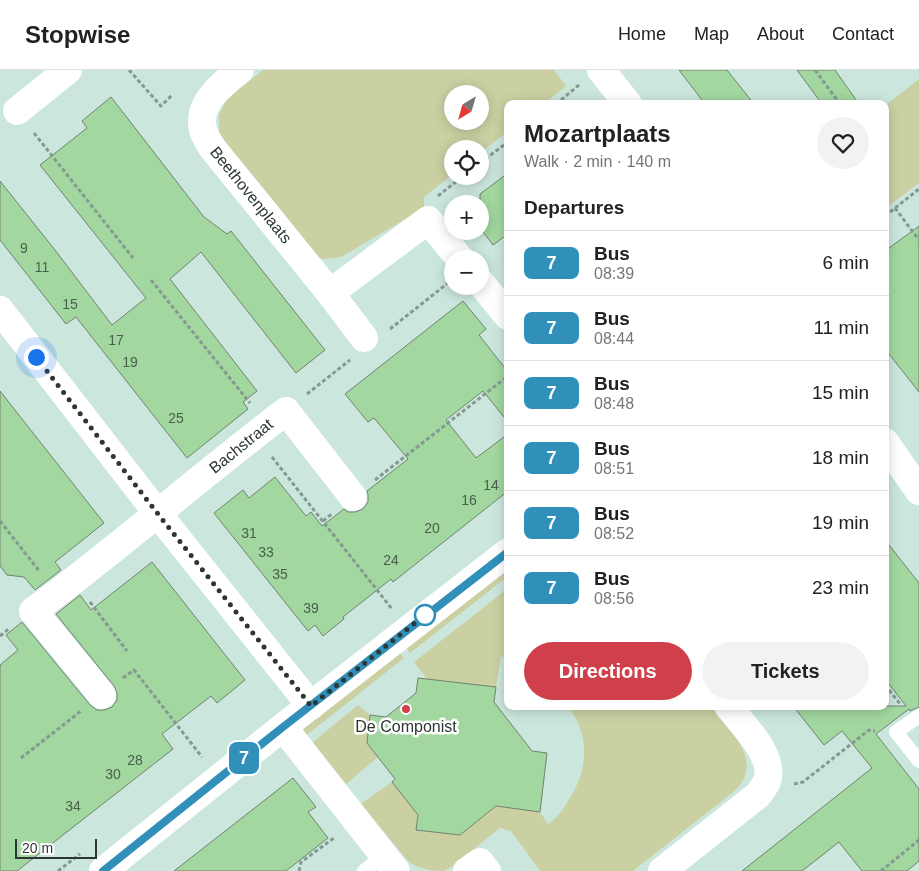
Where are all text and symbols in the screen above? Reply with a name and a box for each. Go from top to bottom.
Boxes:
text: Stopwise [25,21,130,48]
text: Home [618,24,666,44]
text: Map [694,24,729,44]
text: About [757,24,804,44]
text: Contact [832,24,894,44]
north arrow [444,85,489,130]
map controls [444,85,489,295]
button: heart [817,117,869,169]
text: Mozartplaats [524,120,671,147]
button: locate [444,140,489,185]
street label: Beethovenplaats [207,143,295,247]
text: Walk · 2 min · 140 m [524,153,671,170]
button: + [444,195,489,240]
text: Departures [524,197,624,218]
house number: 9 [20,240,28,256]
text: Bus [594,243,630,264]
button: − [444,250,489,295]
text: 6 min [823,252,869,273]
text: 7 [546,253,557,273]
house number: 11 [35,259,49,275]
text: 08:39 [594,265,634,282]
house number: 15 [62,296,78,312]
text: Bus [594,308,630,329]
text: 11 min [813,317,869,338]
text: 7 [546,318,557,338]
text: 08:44 [594,330,634,347]
house number: 17 [108,332,124,348]
your location [24,345,49,370]
house number: 19 [122,354,138,370]
text: Bus [594,373,630,394]
text: 15 min [812,382,869,403]
text: 7 [546,383,557,403]
text: 08:48 [594,395,634,412]
house number: 25 [168,410,184,426]
street label: Bachstraat [206,415,277,477]
text: Bus [594,438,630,459]
text: 18 min [812,447,869,468]
text: 7 [546,448,557,468]
text: 08:51 [594,460,634,477]
house number: 14 [483,477,499,493]
house number: 16 [461,492,477,508]
text: Bus [594,503,630,524]
text: 19 min [812,512,869,533]
text: 7 [546,513,557,533]
house number: 20 [424,520,440,536]
house number: 31 [241,525,257,541]
text: 08:52 [594,525,634,542]
house number: 33 [258,544,274,560]
house number: 24 [383,552,399,568]
house number: 35 [272,566,288,582]
text: Bus [594,568,630,589]
text: 23 min [812,577,869,598]
text: 7 [546,578,557,598]
text: 08:56 [594,590,634,607]
house number: 39 [303,600,319,616]
unlabelled marker [414,604,436,626]
button: Directions [524,642,692,700]
button: Tickets [702,642,869,700]
marker: De Componist [400,703,412,715]
place label: De Componist [355,718,457,735]
line badge: 7 [228,742,260,774]
text: 7 [239,748,249,768]
house number: 28 [127,752,143,768]
house number: 30 [105,766,121,782]
house number: 34 [65,798,81,814]
scale bar [15,836,98,859]
text: 20 m [22,840,53,856]

